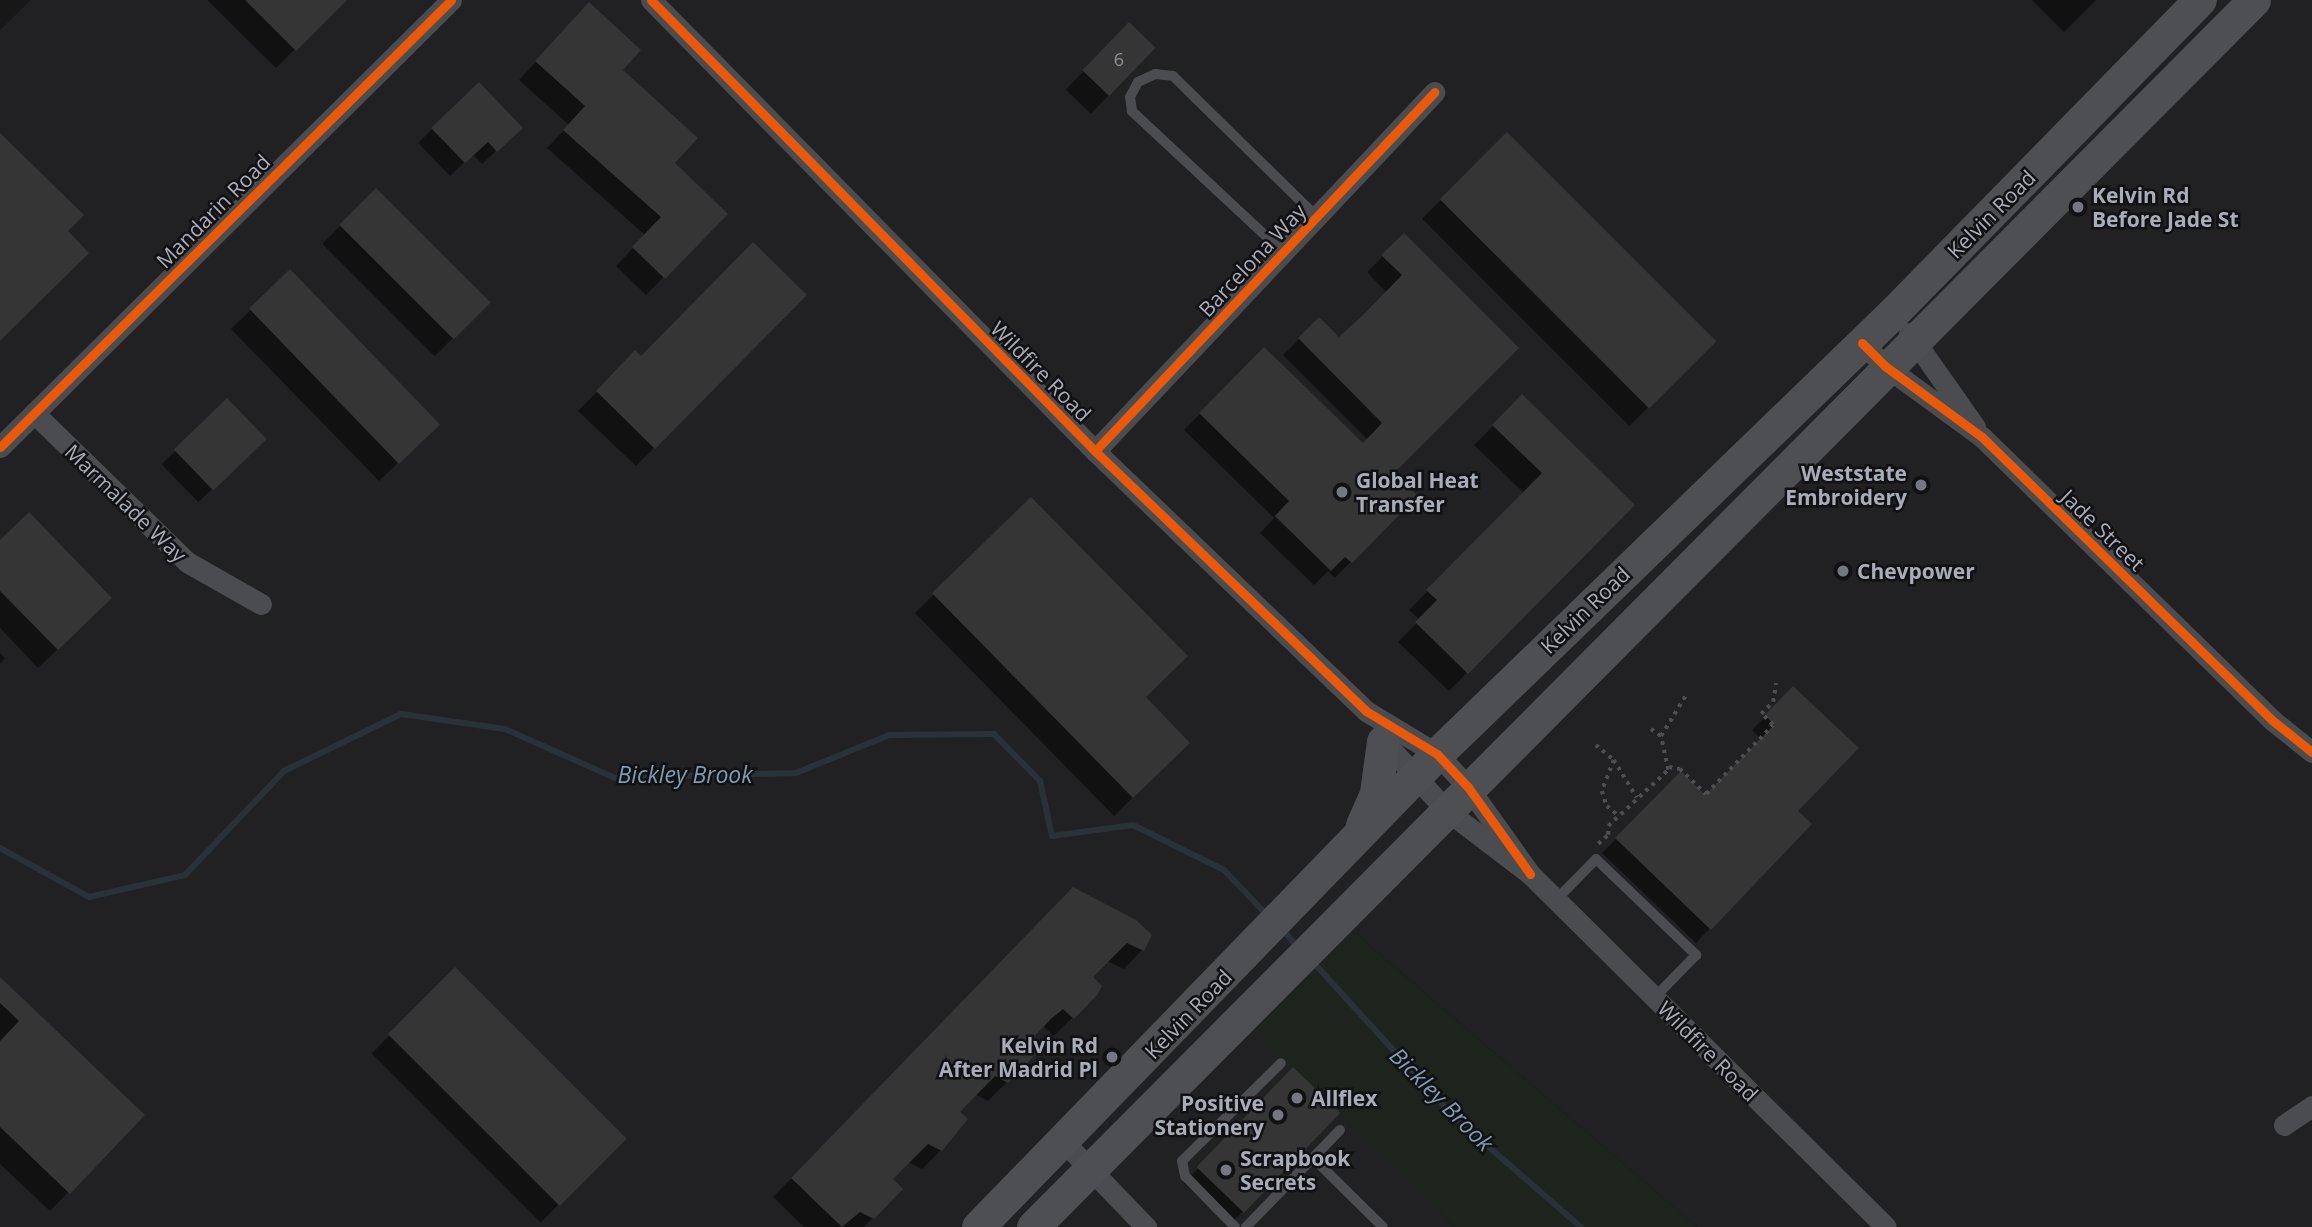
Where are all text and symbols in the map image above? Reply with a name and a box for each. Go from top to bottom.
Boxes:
house number: 6 [1114,48,1124,70]
street label: Mandarin Road [151,149,275,273]
street label: Kelvin Road [1942,165,2040,263]
place label: Kelvin Rd Before Jade St [2092,182,2239,232]
street label: Barcelona Way [1193,198,1311,322]
marker: Kelvin Rd Before Jade St [2070,199,2086,215]
street label: Wildfire Road [986,316,1096,426]
street label: Marmalade Way [60,439,192,567]
place label: Weststate Embroidery [1785,460,1907,510]
place label: Global Heat Transfer [1356,467,1479,517]
marker: Weststate Embroidery [1913,477,1929,493]
marker: Global Heat Transfer [1334,484,1350,500]
street label: Jade Street [2056,484,2150,576]
place label: Chevpower [1857,558,1975,584]
street label: Kelvin Road [1535,561,1635,659]
marker: Chevpower [1835,563,1851,579]
water label: Bickley Brook [617,760,753,788]
street label: Kelvin Road [1139,964,1237,1064]
street label: Wildfire Road [1653,996,1763,1106]
place label: Kelvin Rd After Madrid Pl [939,1032,1098,1082]
water label: Bickley Brook [1384,1041,1500,1157]
marker: Kelvin Rd After Madrid Pl [1104,1049,1120,1065]
place label: Allflex [1311,1085,1377,1111]
place label: Positive Stationery [1154,1090,1264,1140]
marker: Allflex [1289,1090,1305,1106]
marker: Positive Stationery [1270,1107,1286,1123]
place label: Scrapbook Secrets [1240,1145,1350,1195]
marker: Scrapbook Secrets [1218,1162,1234,1178]

